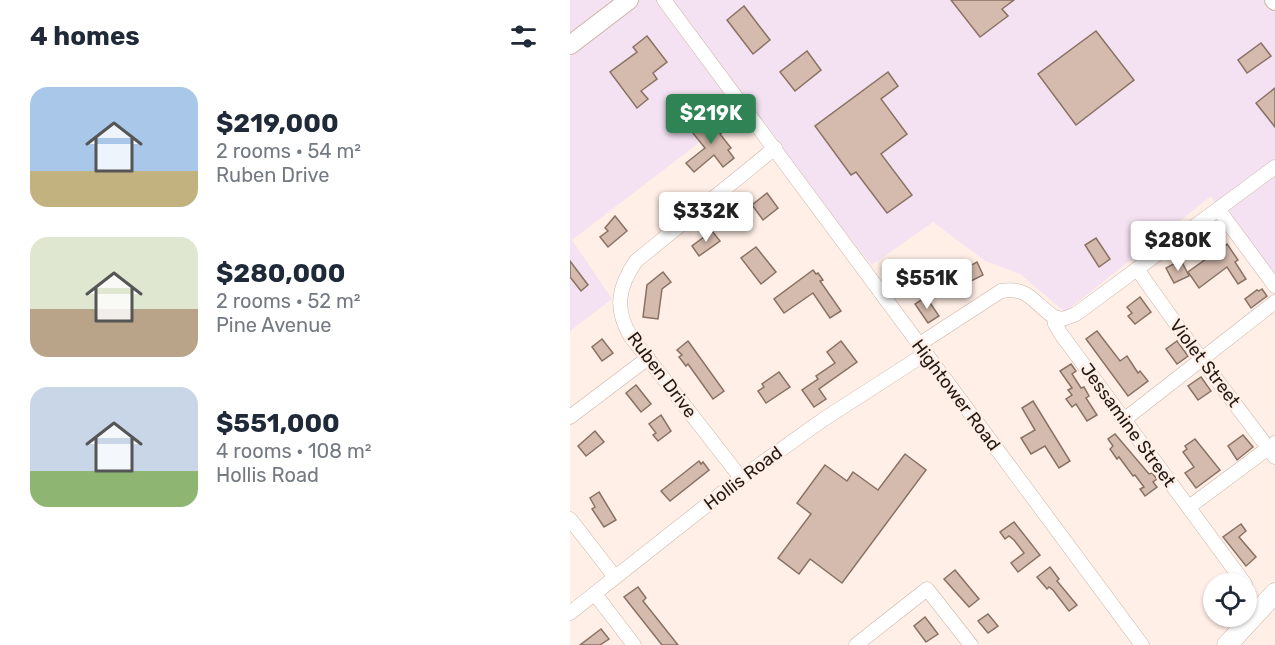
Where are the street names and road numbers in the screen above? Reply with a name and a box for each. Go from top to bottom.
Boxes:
street label: Violet Street [1165,315,1245,411]
street label: Ruben Drive [623,328,701,422]
street label: Hightower Road [907,335,1005,455]
street label: Jessamine Street [1076,359,1180,491]
street label: Hollis Road [699,441,787,515]

